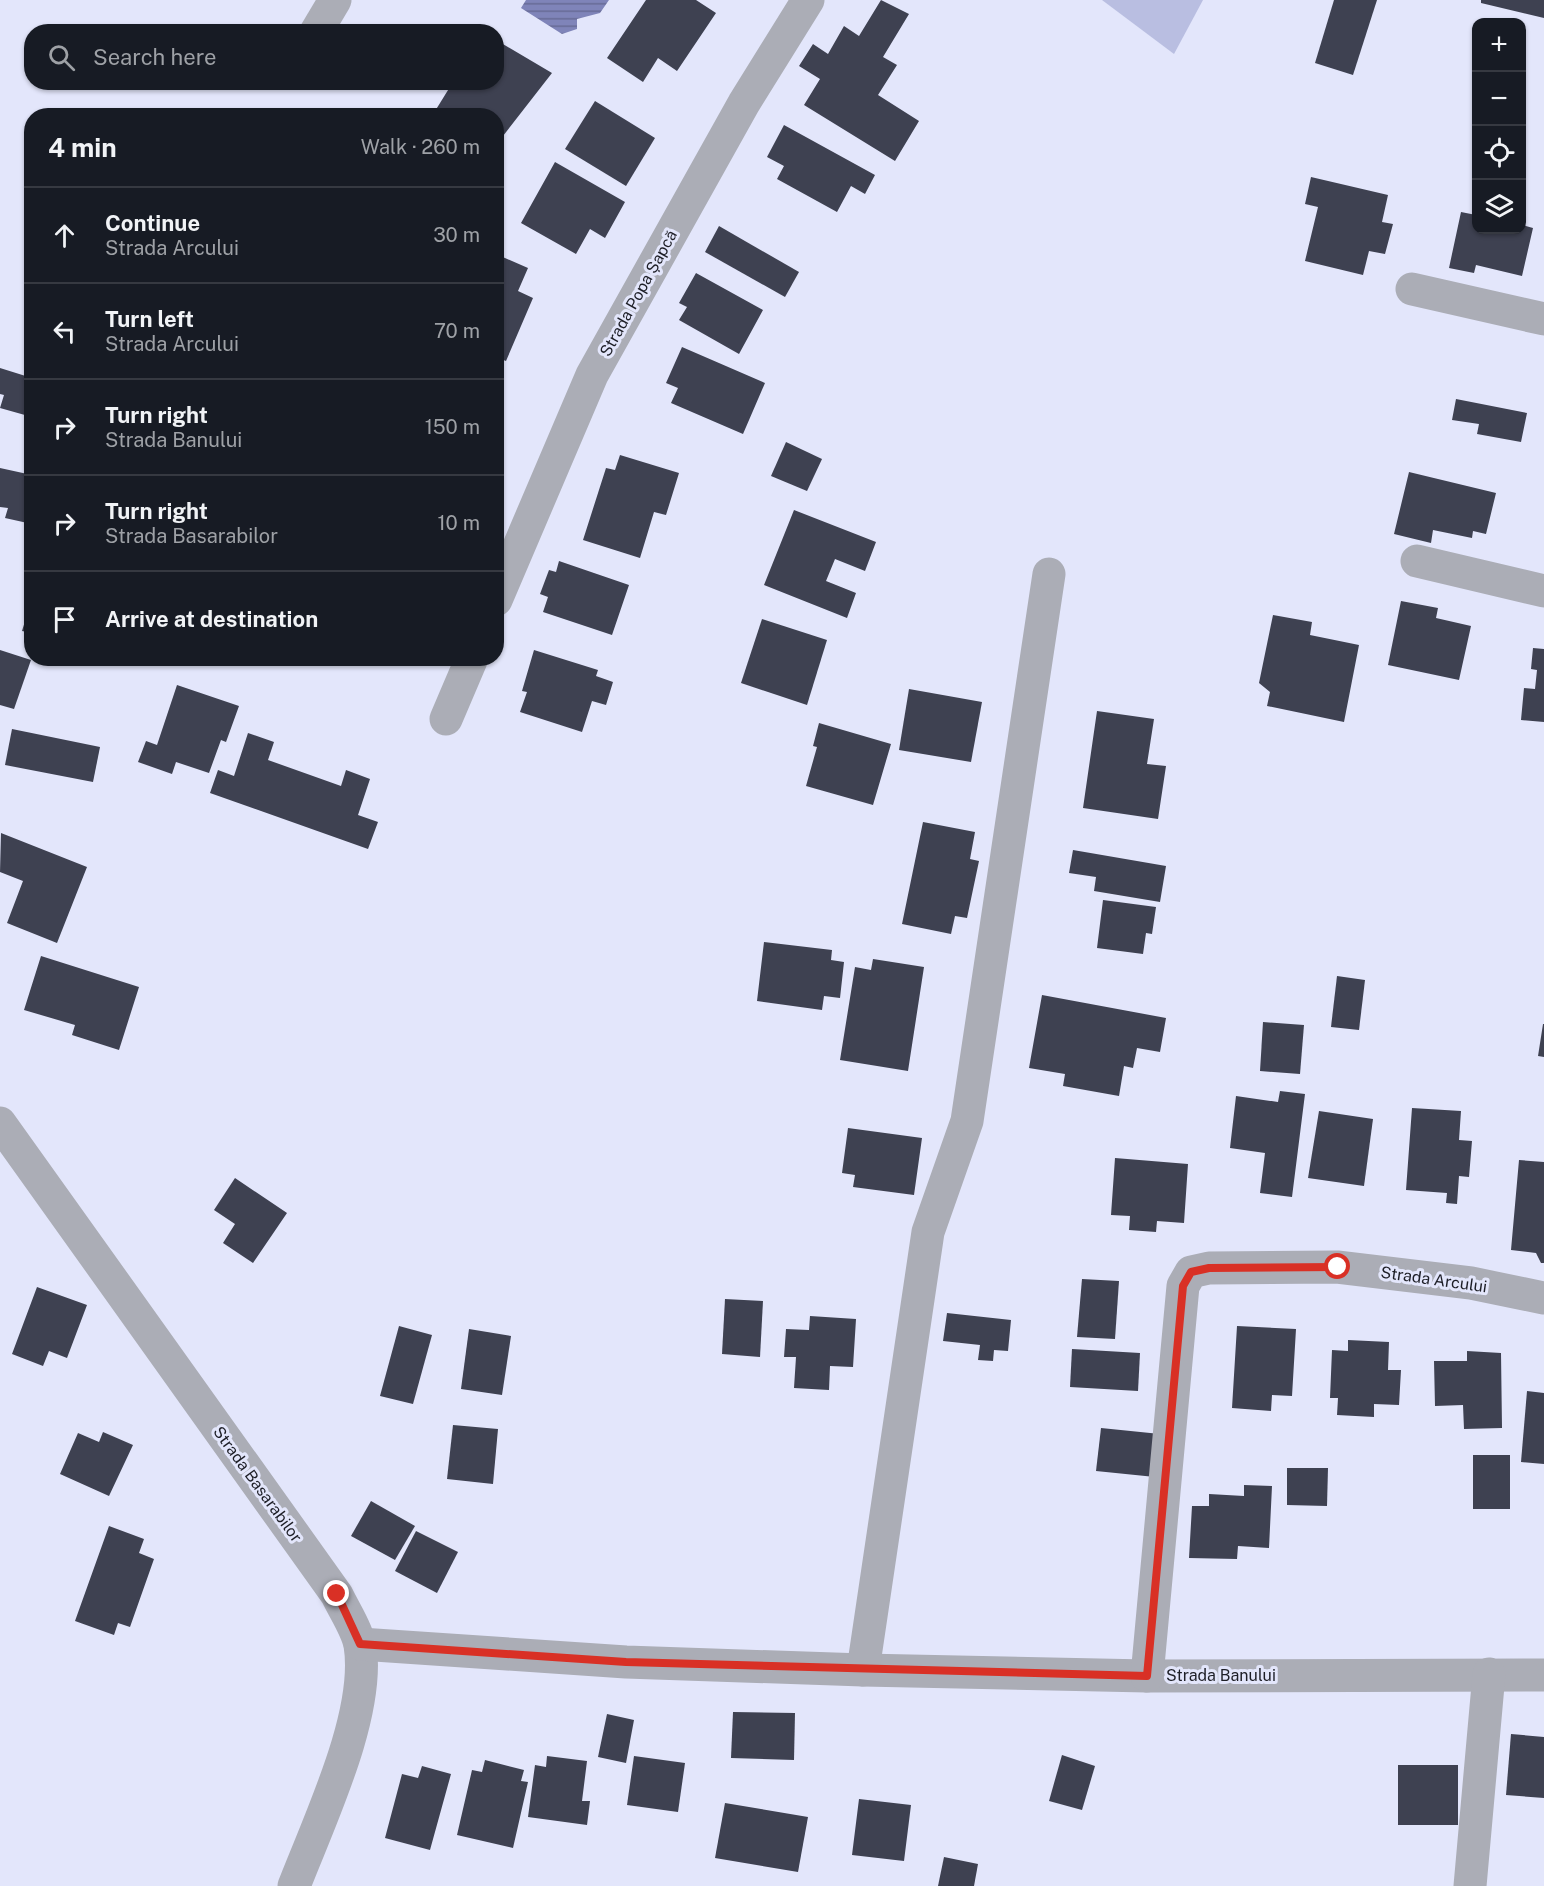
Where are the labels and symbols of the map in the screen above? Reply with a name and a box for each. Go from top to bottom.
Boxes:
street label: Strada Popa Șapcă [596,227,681,360]
route start [1324,1253,1350,1279]
street label: Strada Arcului [1380,1263,1488,1296]
street label: Strada Basarabilor [209,1423,306,1546]
route end [323,1580,349,1606]
street label: Strada Banului [1166,1666,1276,1685]

